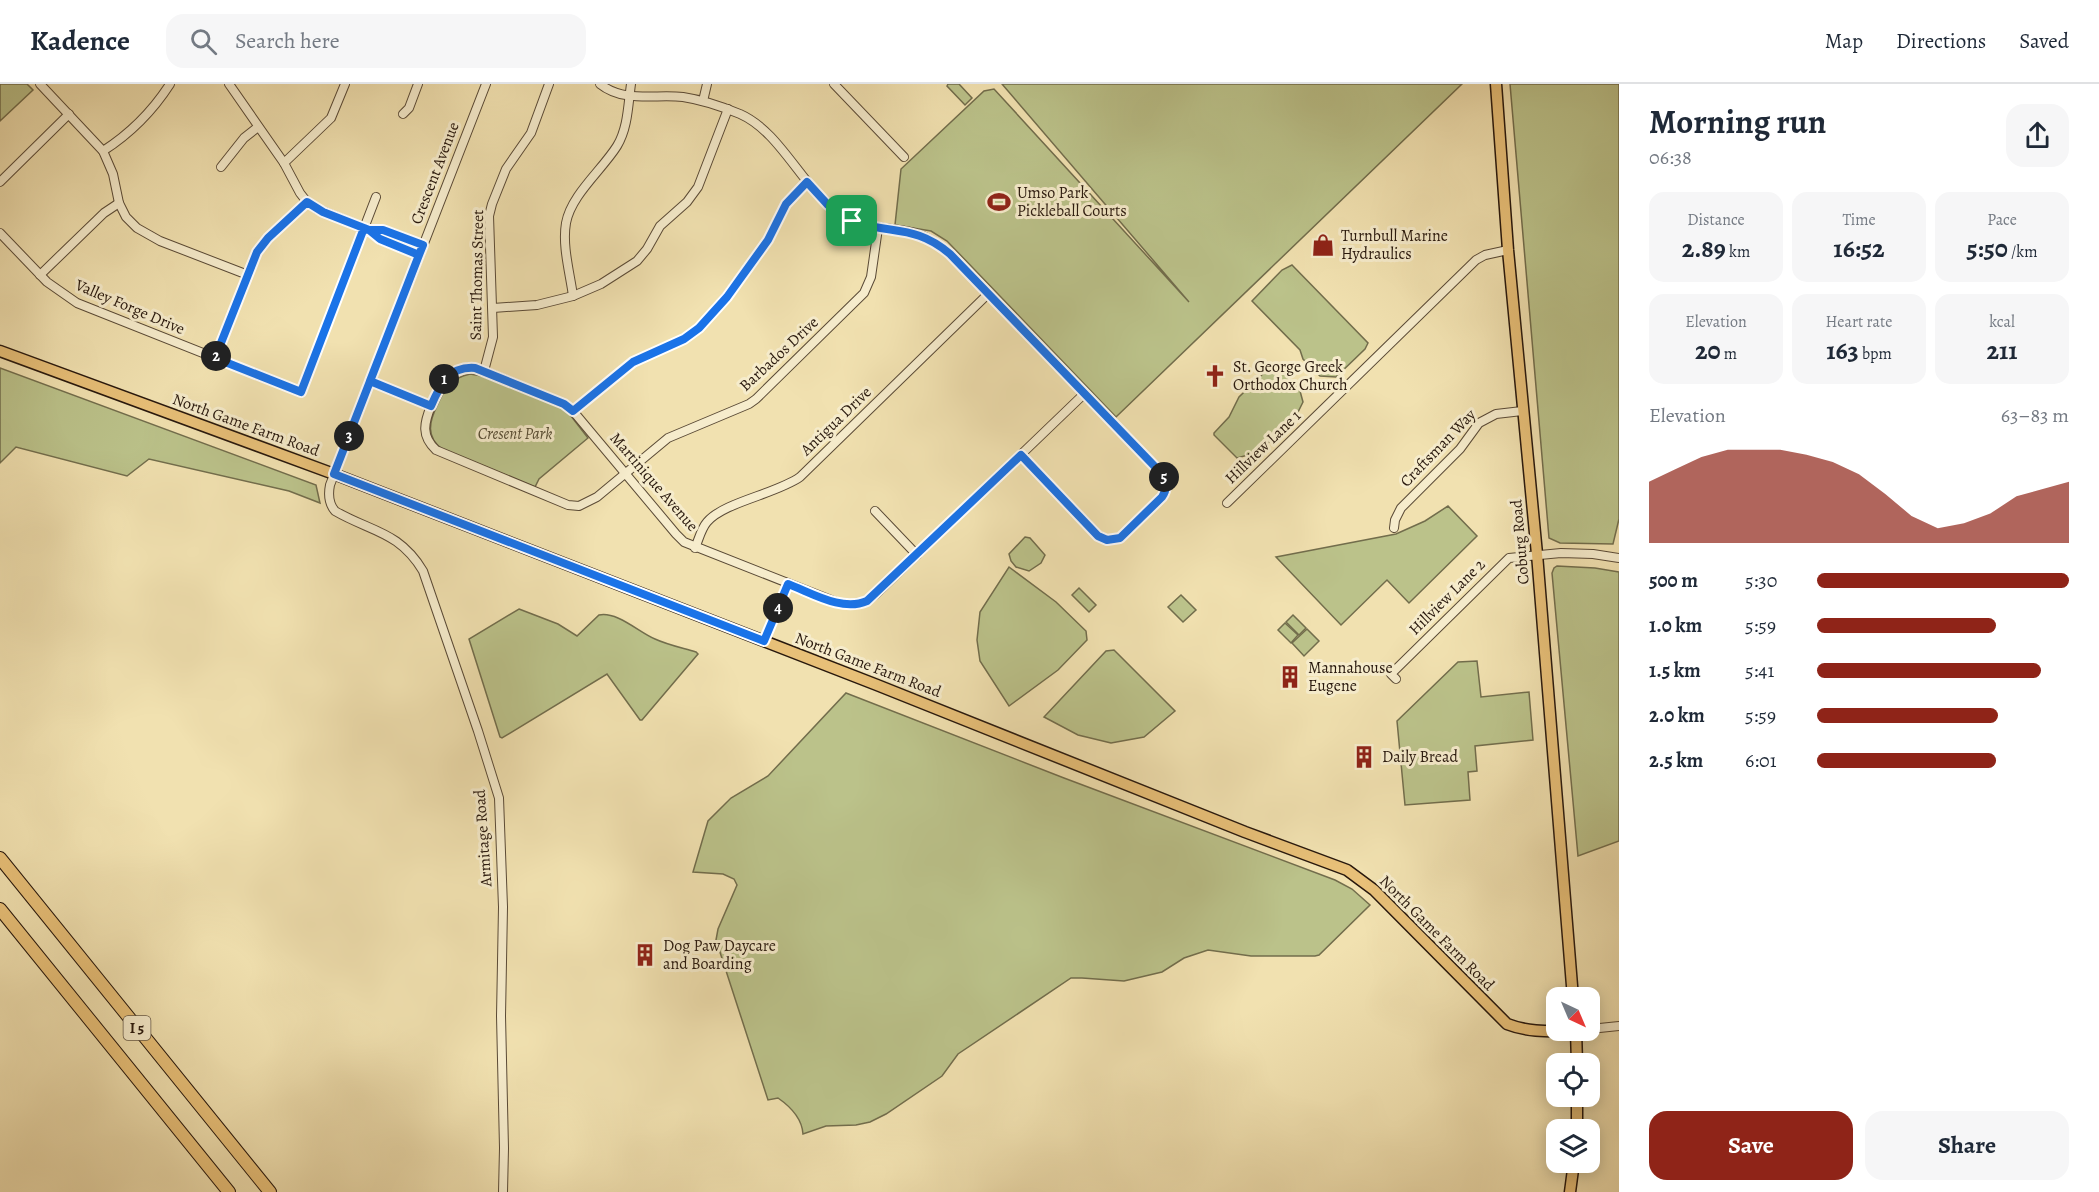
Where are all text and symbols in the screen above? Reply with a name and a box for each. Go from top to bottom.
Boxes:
search box [166,14,586,68]
text: Kadence [30,22,130,60]
icon: search [187,25,220,58]
text: Search here [235,26,340,56]
text: Map [1825,27,1863,55]
text: Directions [1896,27,1986,55]
text: Saved [2019,27,2069,55]
text: Morning run [1649,99,1826,144]
button: share [2006,104,2069,167]
street label: Crescent Avenue [405,119,465,227]
text: 06:38 [1649,144,1692,171]
place label: Umso Park Pickleball Courts [1017,182,1127,222]
sports icon: Umso Park Pickleball Courts [986,189,1012,215]
pin [826,195,877,246]
icon: arrive [835,204,868,237]
street label: Saint Thomas Street [465,209,489,341]
text: Distance [1687,209,1745,231]
text: Time [1842,209,1876,231]
text: Pace [1987,209,2017,231]
place label: Turnbull Marine Hydraulics [1341,225,1448,265]
text: 2.89 [1682,231,1726,266]
text: 16:52 [1833,231,1885,266]
text: 5:50 [1966,231,2008,266]
shop icon: Turnbull Marine Hydraulics [1310,232,1336,258]
text: km [1726,241,1750,263]
text: /km [2008,241,2038,263]
street label: Valley Forge Drive [71,274,188,340]
text: Elevation [1685,311,1747,333]
text: Heart rate [1826,311,1892,333]
text: kcal [1989,311,2015,333]
street label: Barbados Drive [735,312,823,396]
text: 20 [1695,333,1721,368]
text: 163 [1826,333,1859,368]
text: 211 [1986,333,2018,368]
pin: 2 [201,341,231,371]
text: m [1721,343,1737,365]
text: bpm [1859,343,1892,365]
text: 2 [212,345,220,367]
place label: St. George Greek Orthodox Church [1233,356,1348,396]
church icon: St. George Greek Orthodox Church [1202,363,1228,389]
pin: 1 [429,364,459,394]
text: 1 [441,368,447,390]
street label: Antigua Drive [795,382,876,461]
street label: North Game Farm Road [170,388,323,462]
text: Elevation [1649,402,1726,429]
text: 63–83 m [2001,402,2069,429]
street label: Craftsman Way [1395,404,1481,492]
street label: Hillview Lane 1 [1220,405,1306,489]
pin: 3 [334,421,364,451]
park label: Cresent Park [478,423,552,445]
text: 3 [346,425,352,447]
street label: Martinique Avenue [605,428,703,536]
pin: 5 [1149,462,1179,492]
text: 5 [1161,466,1167,488]
street label: Coburg Road [1505,498,1535,585]
street label: Hillview Lane 2 [1404,554,1490,640]
text: 500 m [1649,567,1698,594]
text: 5:30 [1745,567,1777,594]
pin: 4 [763,593,793,623]
text: 4 [774,597,782,619]
text: 1.0 km [1649,612,1702,639]
text: 5:59 [1745,612,1776,639]
street label: North Game Farm Road [792,627,945,703]
place label: Mannahouse Eugene [1308,657,1393,697]
text: 1.5 km [1649,657,1701,684]
text: 5:41 [1745,657,1774,684]
building icon: Mannahouse Eugene [1277,664,1303,690]
text: 2.0 km [1649,702,1705,729]
text: 5:59 [1745,702,1776,729]
building icon: Daily Bread [1351,744,1377,770]
place label: Daily Bread [1382,746,1458,768]
text: 2.5 km [1649,747,1703,774]
text: 6:01 [1745,747,1777,774]
street label: Armitage Road [469,788,497,888]
street label: North Game Farm Road [1374,870,1500,996]
place label: Dog Paw Daycare and Boarding [663,935,776,975]
building icon: Dog Paw Daycare and Boarding [632,942,658,968]
north arrow [1546,987,1600,1041]
map controls [1546,987,1600,1173]
road number: I 5 [124,1016,150,1040]
button: locate [1546,1053,1600,1107]
button: Save [1649,1111,1853,1180]
button: Share [1865,1111,2069,1180]
button: layers [1546,1119,1600,1173]

